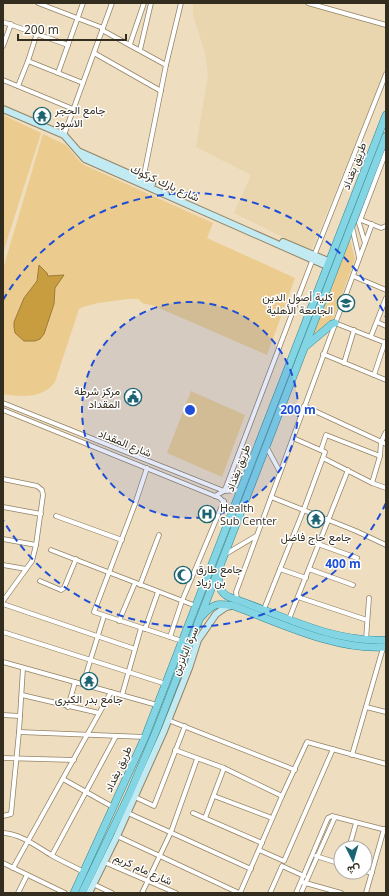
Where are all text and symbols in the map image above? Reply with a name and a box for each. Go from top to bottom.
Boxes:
scale bar [18,16,126,42]
text: 200 m [24,21,59,38]
place label: جامع الحجر الاسود [54,102,106,130]
temple icon: جامع الحجر الاسود [32,106,52,126]
street label: طريق بغداد [338,140,369,192]
street label: شارع بارك كركوك [128,161,202,206]
place label: كلية أصول الدين الجامعة الأهلية [262,289,333,317]
school or university icon: كلية أصول الدين الجامعة الأهلية [336,293,356,313]
place label: مركز شرطة المقداد [74,383,120,411]
public building icon: مركز شرطة المقداد [123,387,143,407]
text: 200 m [280,401,316,418]
centre of rings [183,403,197,417]
street label: شارع المقداد [96,425,154,461]
street label: طريق بغداد [222,442,253,494]
place label: Health Sub Center [220,500,277,528]
hospital icon: Health Sub Center [197,504,217,524]
temple icon: جامع حاج فاضل [306,509,326,529]
place label: جامع حاج فاضل [281,529,351,545]
text: 400 m [325,555,361,572]
place label: جامع طارق بن زياد [196,561,243,589]
mosque icon: جامع طارق بن زياد [173,565,193,585]
street label: سرة البانزين [168,624,202,677]
temple icon: جامع بدر الكبرى [79,671,99,691]
place label: جامع بدر الكبرى [55,691,123,707]
street label: طريق بغداد [100,743,135,794]
north arrow [333,840,373,880]
street label: شارع مام كريم [111,849,175,889]
text: ش [347,862,361,879]

